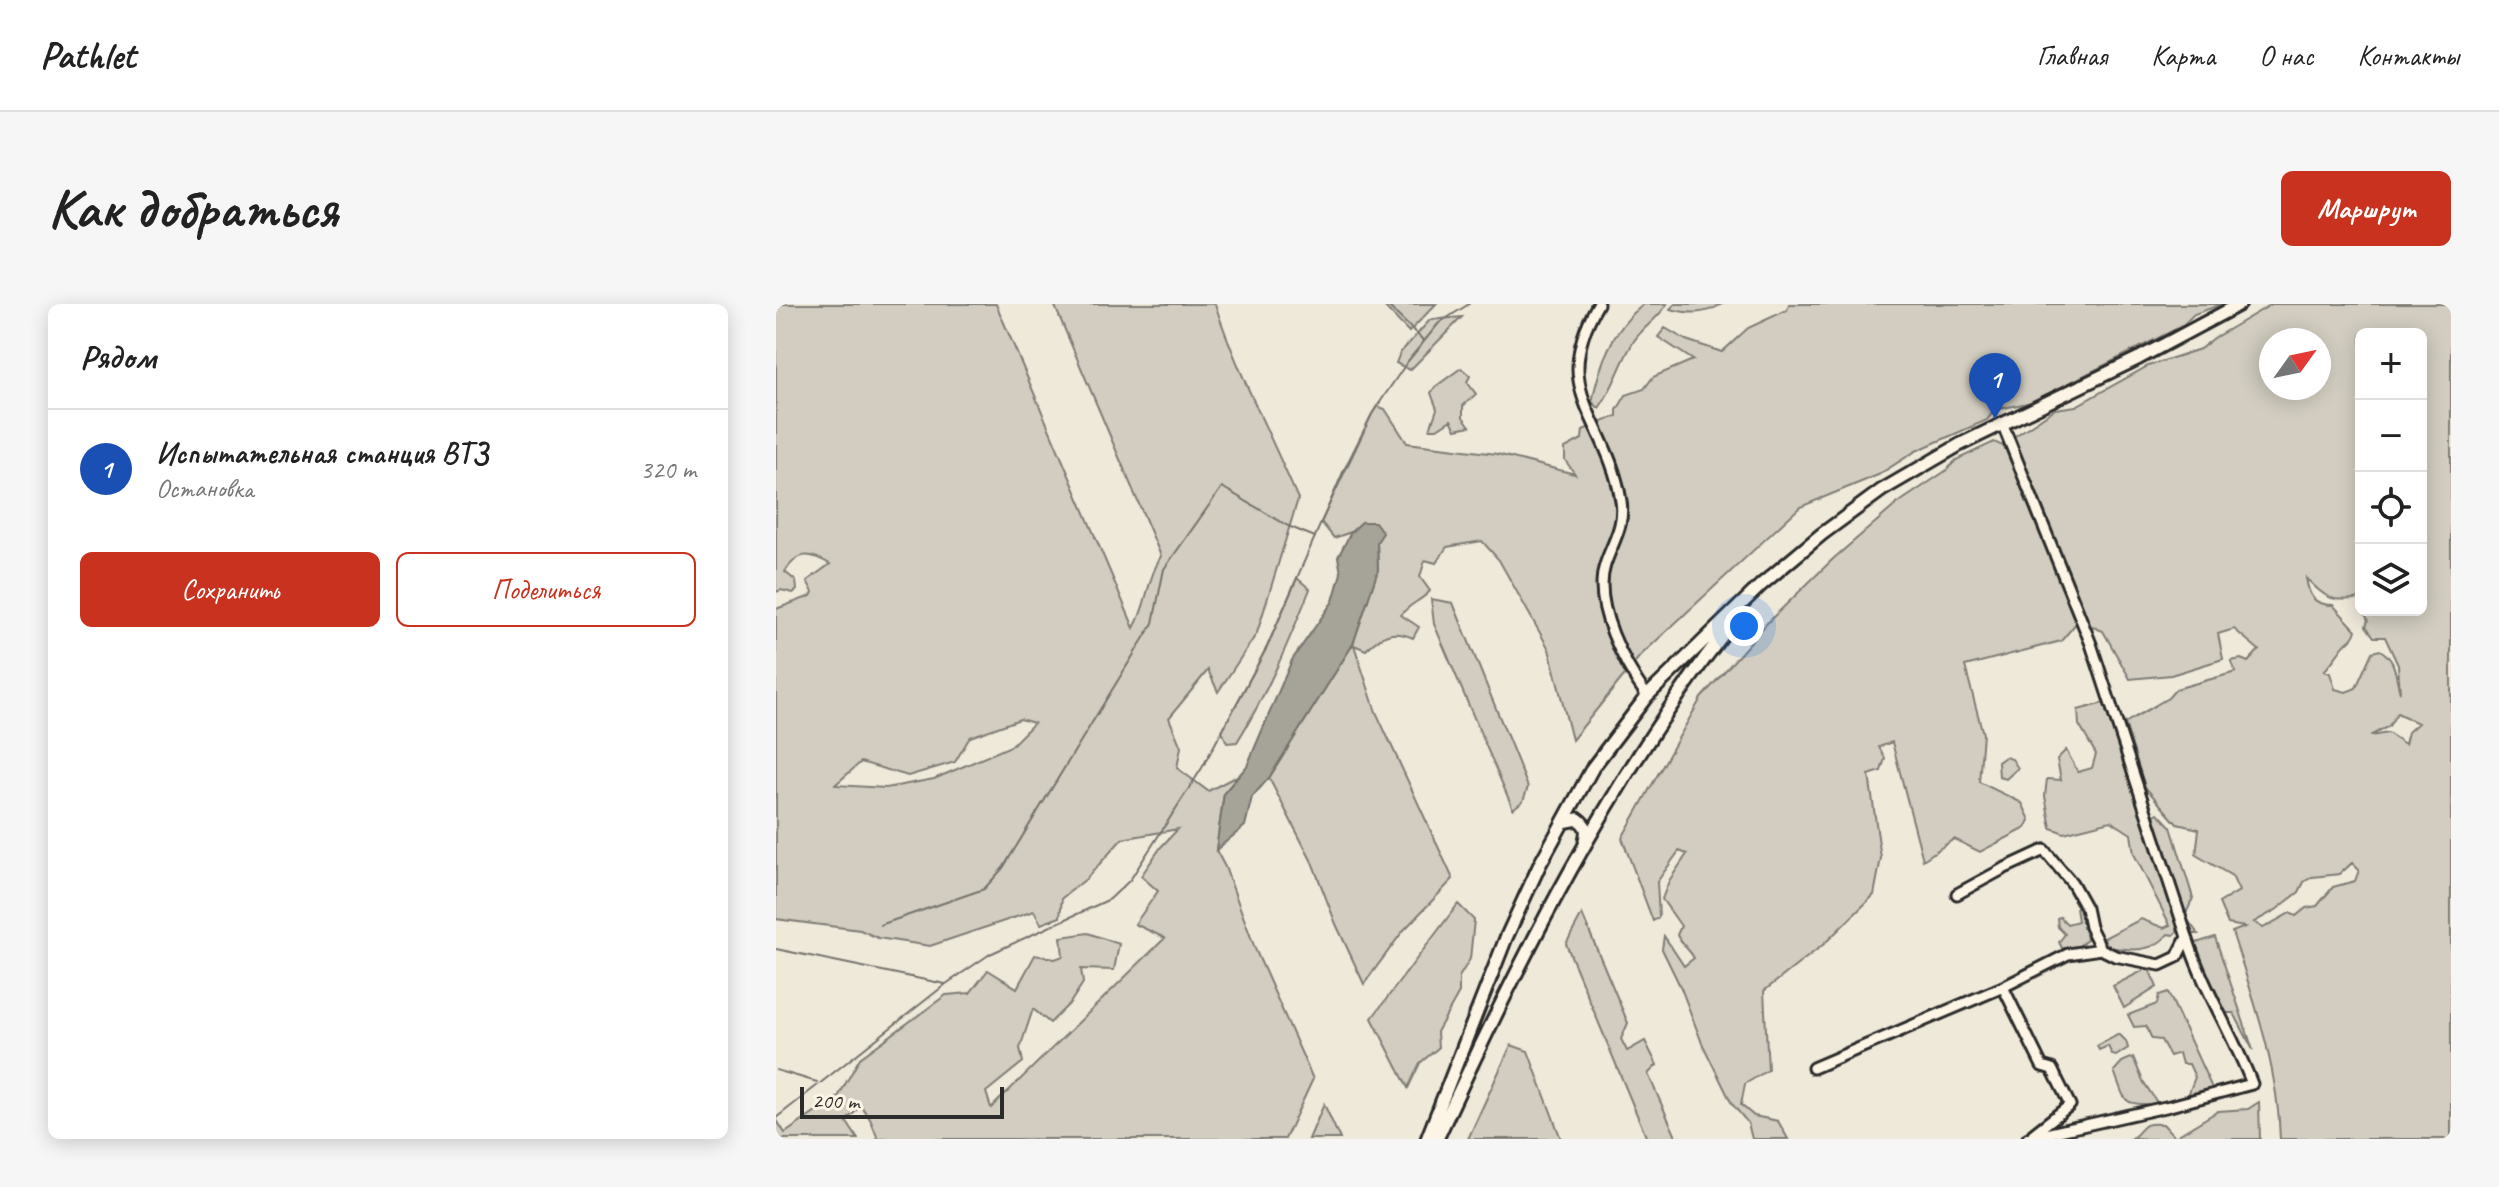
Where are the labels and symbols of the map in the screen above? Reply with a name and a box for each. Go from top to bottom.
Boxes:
north arrow [2259,328,2331,400]
pin: 1 [1969,353,2021,419]
your location [1724,606,1764,646]
scale bar [800,1083,1004,1119]

